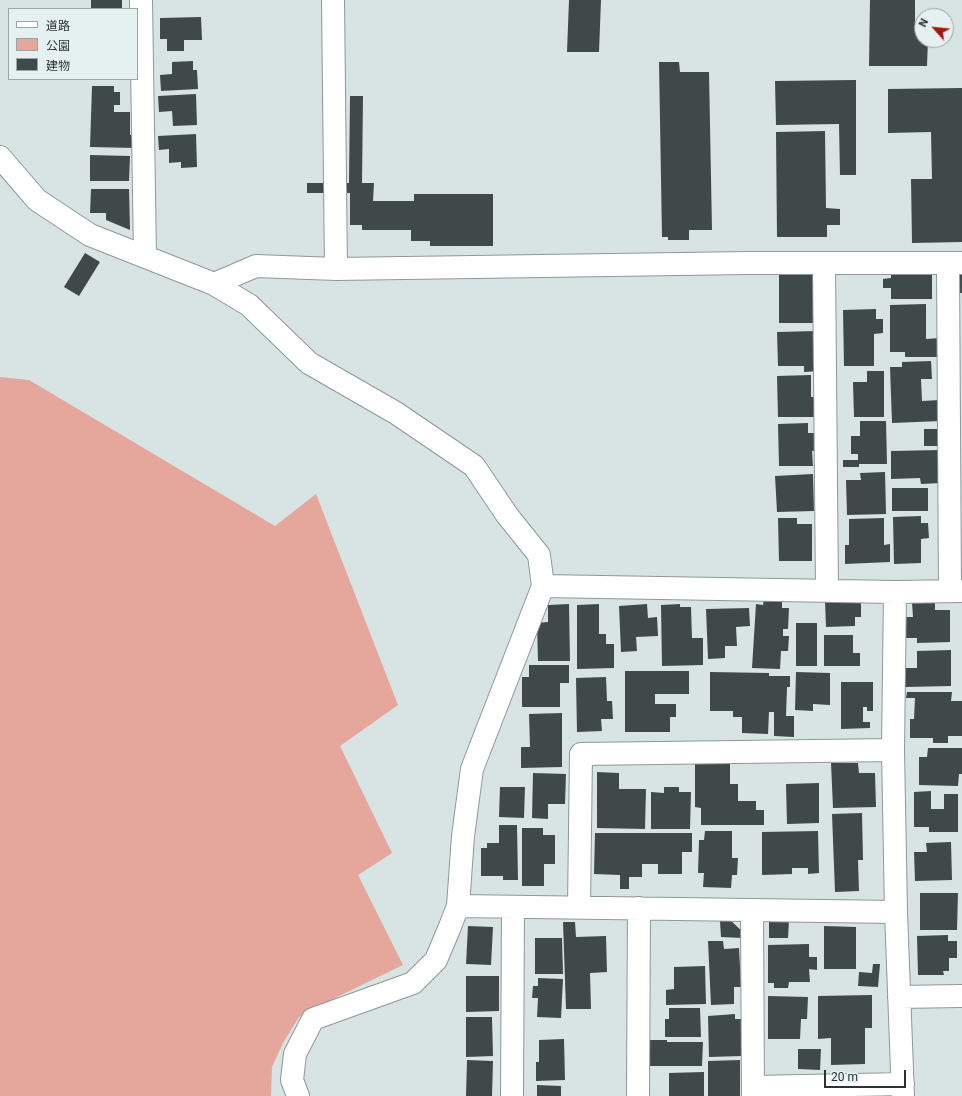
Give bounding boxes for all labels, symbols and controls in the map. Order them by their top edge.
legend [8,8,138,80]
north arrow [914,8,954,48]
text: N [916,16,931,29]
text: 道路 [46,19,70,33]
text: 公園 [46,39,70,53]
text: 建物 [46,59,70,73]
scale bar [826,1062,908,1088]
text: 20 m [831,1070,858,1084]

